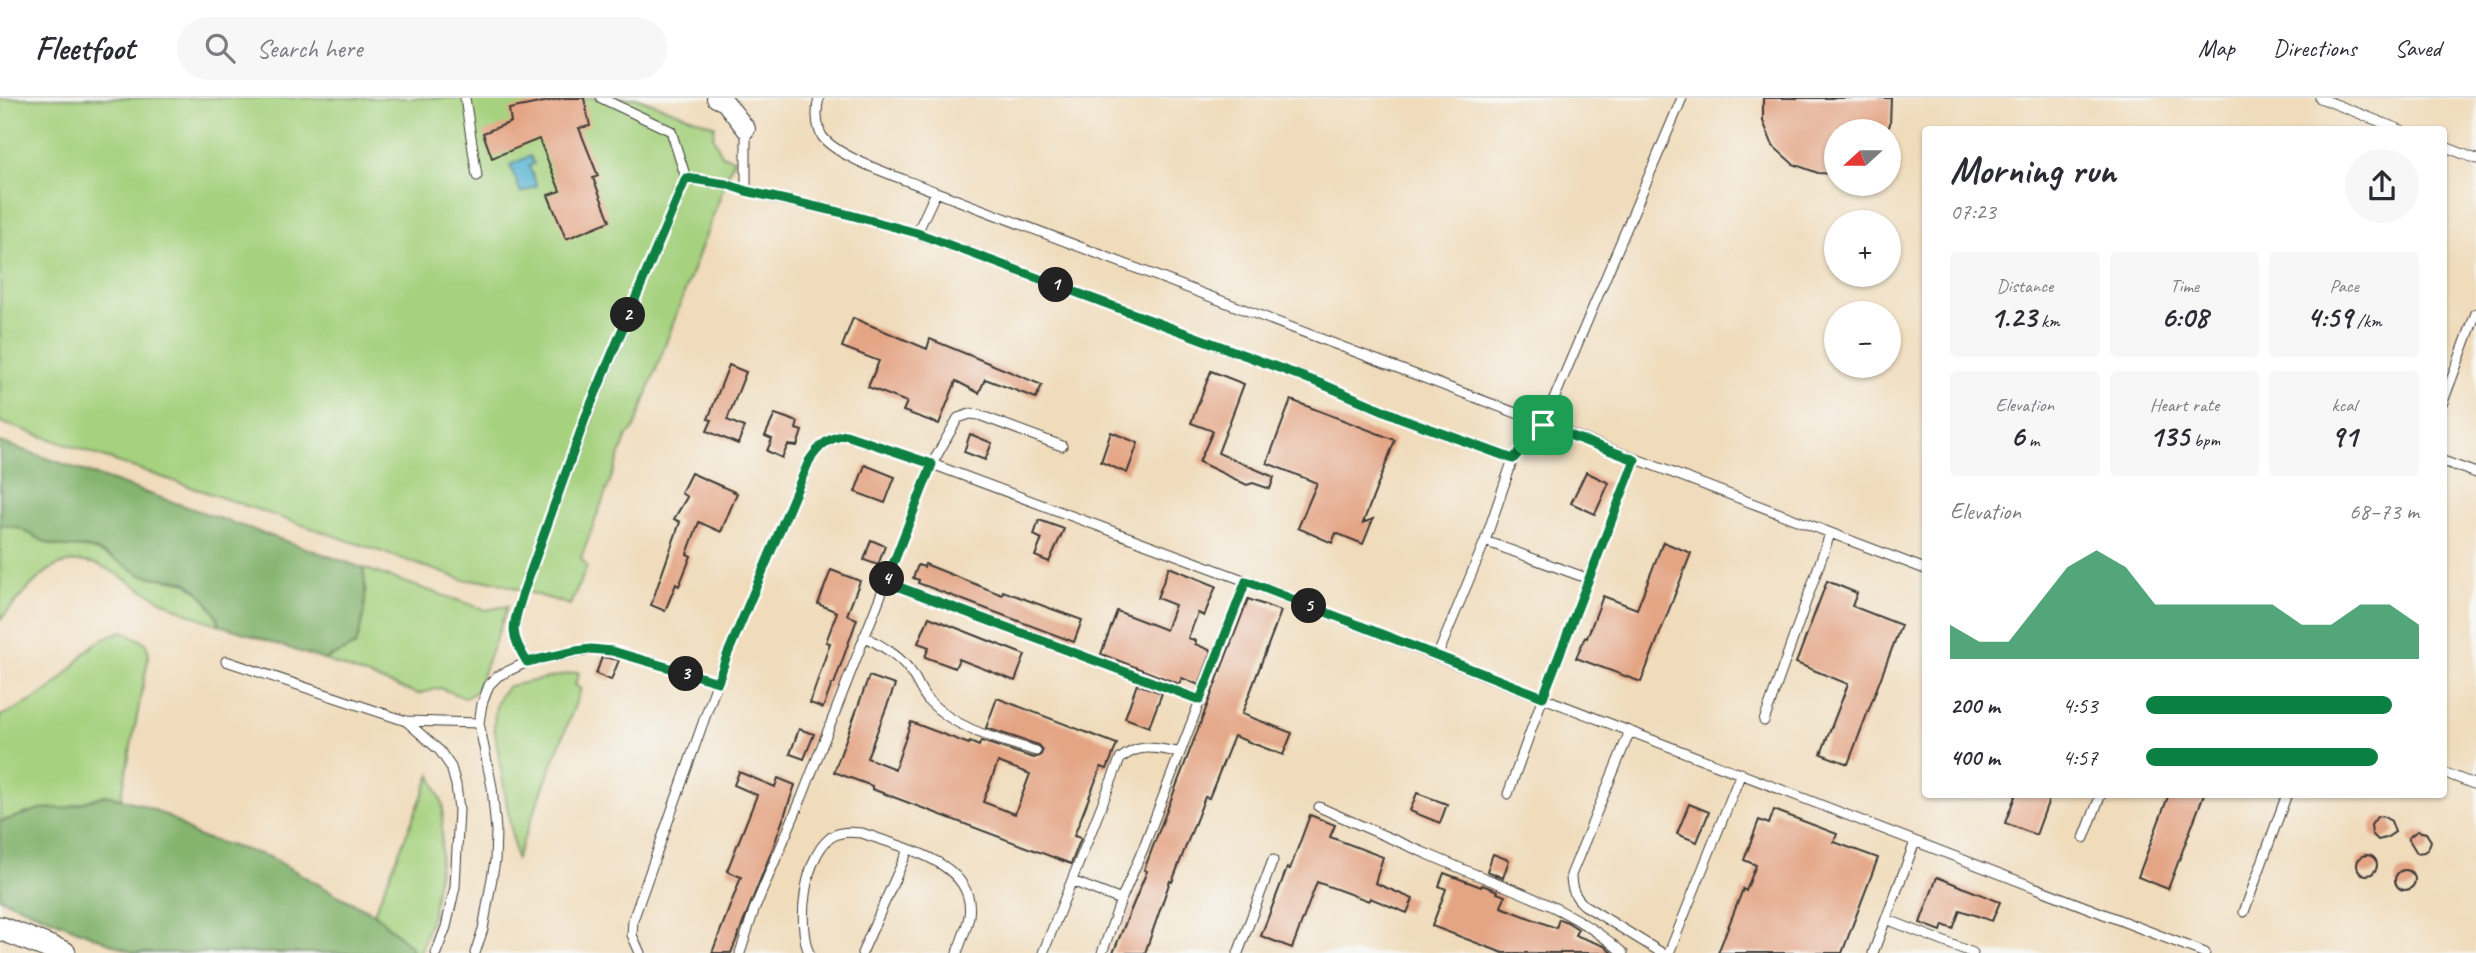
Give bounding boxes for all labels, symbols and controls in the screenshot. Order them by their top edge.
search box [177,17,667,80]
text: Fleetfoot [35,27,135,69]
icon: search [201,29,239,67]
text: Search here [257,32,363,65]
text: Map [2198,33,2235,63]
text: Directions [2273,33,2356,63]
text: Saved [2394,33,2441,63]
north arrow [1824,119,1900,196]
map controls [1824,119,1901,378]
text: Morning run [1950,147,2116,194]
button: share [2345,149,2419,223]
text: 07:23 [1950,197,1996,226]
button: + [1824,210,1901,287]
pin: 1 [1038,268,1074,302]
text: 1 [1051,272,1060,296]
text: Distance [1996,274,2053,298]
text: Time [2170,274,2199,298]
text: Pace [2330,274,2359,298]
pin: 2 [610,298,646,332]
text: 1.23 [1990,298,2036,336]
text: 6:08 [2161,298,2208,336]
text: 4:59 [2307,298,2352,336]
button: − [1824,301,1901,378]
text: 2 [623,302,632,326]
text: km [2036,309,2060,333]
text: /km [2352,309,2382,333]
text: Elevation [1996,393,2054,417]
text: Heart rate [2150,393,2219,417]
text: kcal [2332,393,2357,417]
pin [1513,395,1573,455]
icon: arrive [1524,406,1562,444]
text: 6 [2010,417,2024,455]
text: 135 [2149,417,2189,455]
text: 91 [2331,417,2357,455]
text: m [2024,428,2040,452]
text: bpm [2189,428,2220,452]
text: Elevation [1950,497,2021,526]
text: 68–73 m [2349,497,2419,526]
pin: 4 [870,561,904,596]
text: 4 [882,566,891,590]
pin: 5 [1292,588,1326,624]
text: 5 [1304,593,1313,617]
pin: 3 [668,656,704,692]
text: 3 [681,661,690,685]
text: 200 m [1950,691,2000,720]
text: 4:53 [2062,691,2098,720]
text: 400 m [1950,743,2000,772]
text: 4:57 [2062,743,2098,772]

